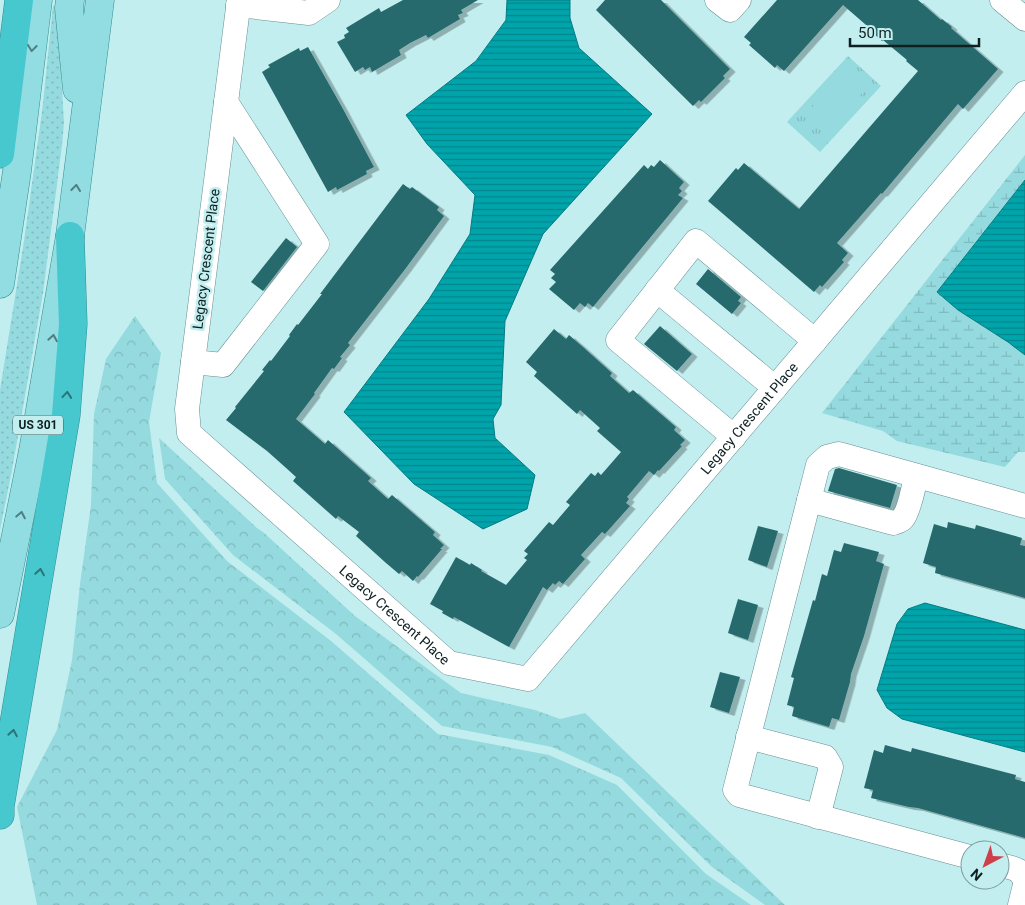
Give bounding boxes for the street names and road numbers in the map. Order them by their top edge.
street label: Legacy Crescent Place [189,188,223,330]
street label: Legacy Crescent Place [697,359,801,477]
road number: US 301 [13,416,63,434]
street label: Legacy Crescent Place [336,562,453,668]

